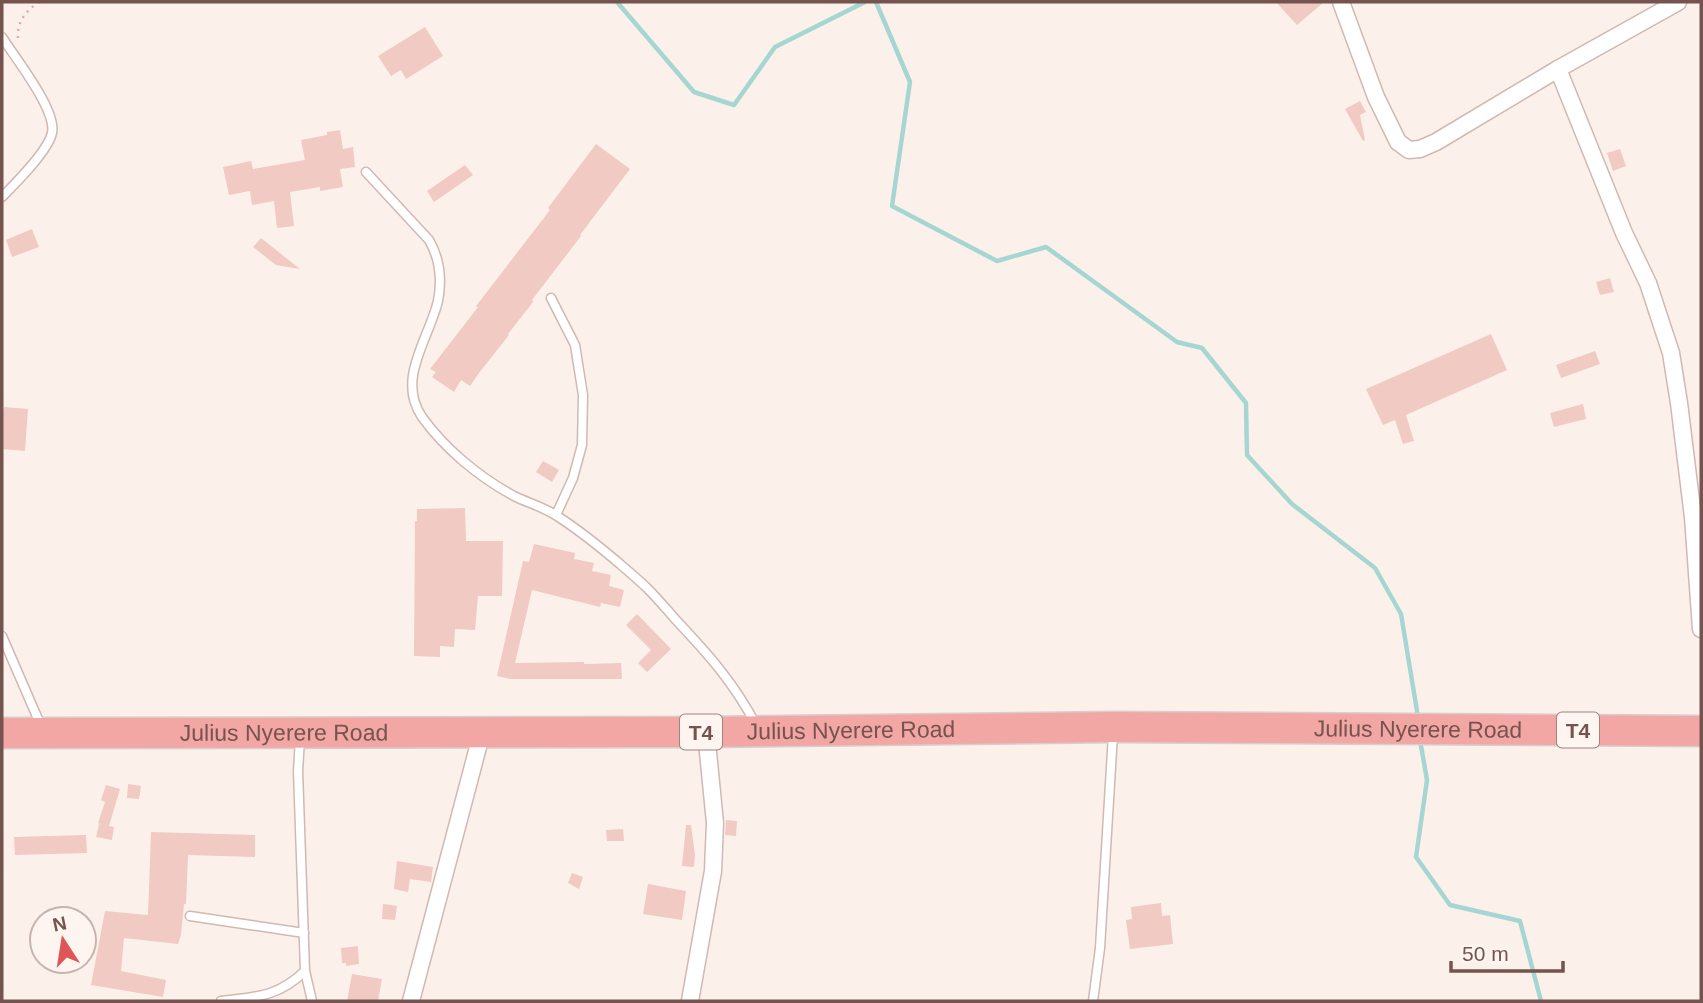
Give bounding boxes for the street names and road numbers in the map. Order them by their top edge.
road number: T4 [1557,712,1599,748]
road number: T4 [680,714,722,750]
street label: Julius Nyerere Road [1314,715,1522,743]
street label: Julius Nyerere Road [747,716,955,744]
street label: Julius Nyerere Road [180,719,388,746]

